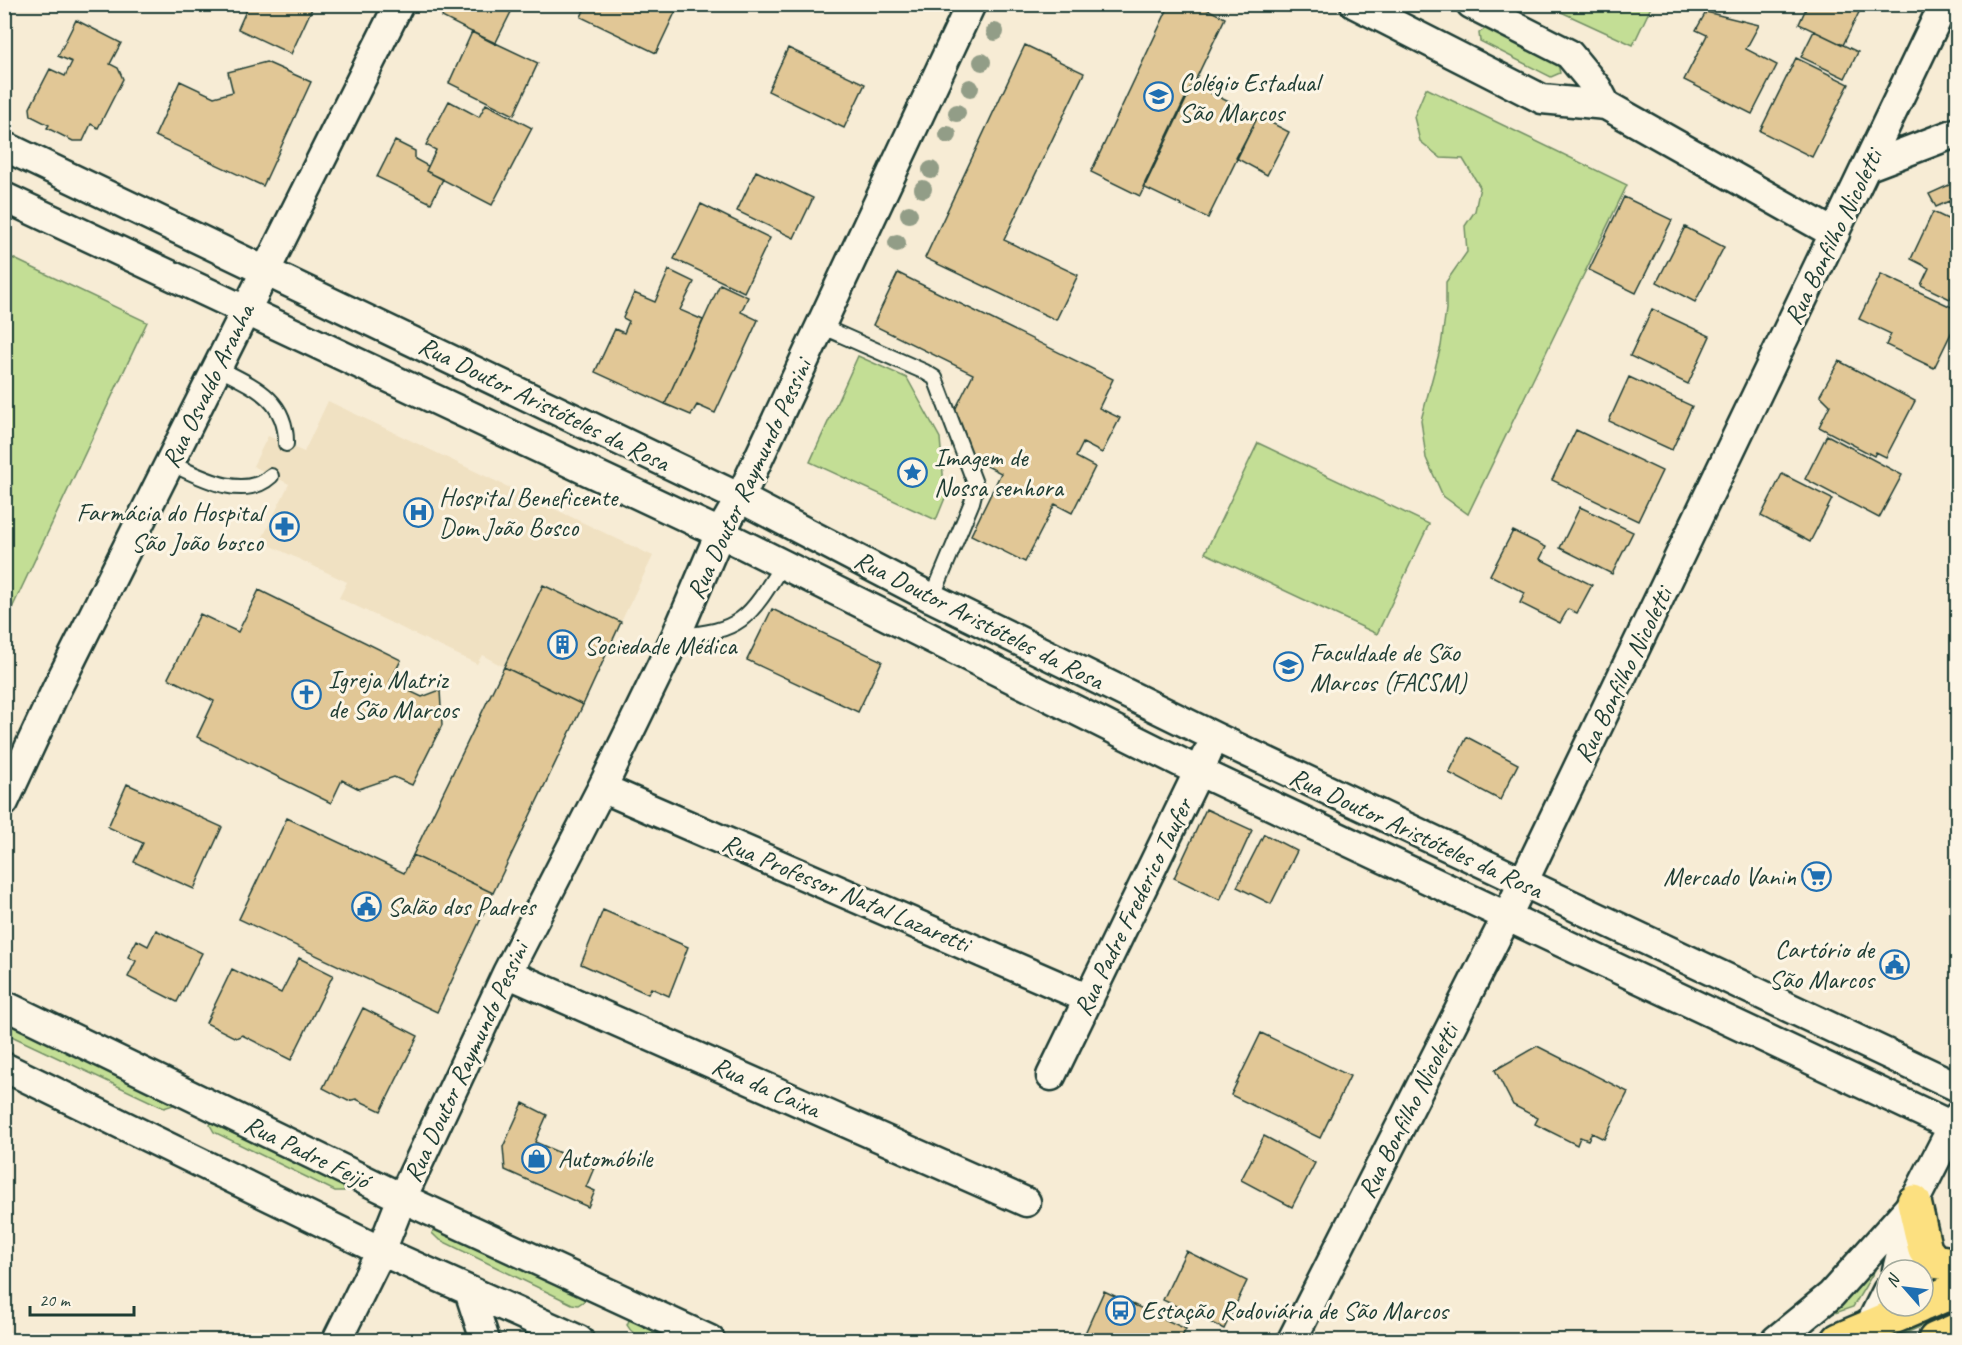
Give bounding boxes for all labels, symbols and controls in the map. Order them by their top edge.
place label: Colégio Estadual São Marcos [1179,66,1324,129]
school or university icon: Colégio Estadual São Marcos [1142,81,1174,113]
street label: Rua Bonfilho Nicoletti [1776,141,1891,330]
street label: Rua Osvaldo Aranha [154,297,263,473]
street label: Rua Doutor Aristóteles da Rosa [413,329,676,480]
street label: Rua Doutor Raymundo Pessini [679,351,820,604]
place label: Imagem de Nossa senhora [934,441,1065,504]
place icon: Imagem de Nossa senhora [897,456,929,488]
place label: Hospital Beneficente Dom João Bosco [439,481,620,544]
place label: Farmácia do Hospital São João bosco [76,496,268,559]
hospital icon: Hospital Beneficente Dom João Bosco [402,496,434,528]
pharmacy icon: Farmácia do Hospital São João bosco [268,511,300,543]
street label: Rua Doutor Aristóteles da Rosa [849,543,1110,698]
street label: Rua Bonfilho Nicoletti [1566,579,1681,768]
building icon: Sociedade Médica [547,629,579,661]
place label: Sociedade Médica [584,629,738,662]
place label: Faculdade de São Marcos (FACSM) [1310,636,1468,699]
school or university icon: Faculdade de São Marcos (FACSM) [1273,651,1305,683]
place label: Igreja Matriz de São Marcos [328,663,460,726]
church icon: Igreja Matriz de São Marcos [291,678,323,710]
street label: Rua Doutor Aristóteles da Rosa [1284,760,1549,907]
street label: Rua Padre Frederico Taufer [1066,791,1201,1021]
street label: Rua Professor Natal Lazaretti [717,826,978,961]
place label: Mercado Vanin [1663,860,1796,893]
supermarket icon: Mercado Vanin [1801,860,1833,892]
public building icon: Salão dos Padres [350,890,382,922]
place label: Salão dos Padres [387,890,537,923]
place label: Cartório de São Marcos [1769,933,1876,996]
street label: Rua Doutor Raymundo Pessini [396,934,537,1187]
public building icon: Cartório de São Marcos [1879,948,1911,980]
street label: Rua Bonfilho Nicoletti [1350,1016,1467,1204]
street label: Rua da Caixa [707,1049,827,1126]
street label: Rua Padre Feijó [239,1108,378,1198]
shop icon: Automóbile [521,1142,553,1174]
place label: Automóbile [558,1142,654,1175]
north arrow [1875,1258,1935,1318]
text: N [1881,1270,1905,1290]
scale bar [30,1279,134,1317]
text: 20 m [39,1289,72,1311]
bus stop icon: Estação Rodoviária de São Marcos [1104,1294,1136,1326]
place label: Estação Rodoviária de São Marcos [1141,1294,1450,1327]

